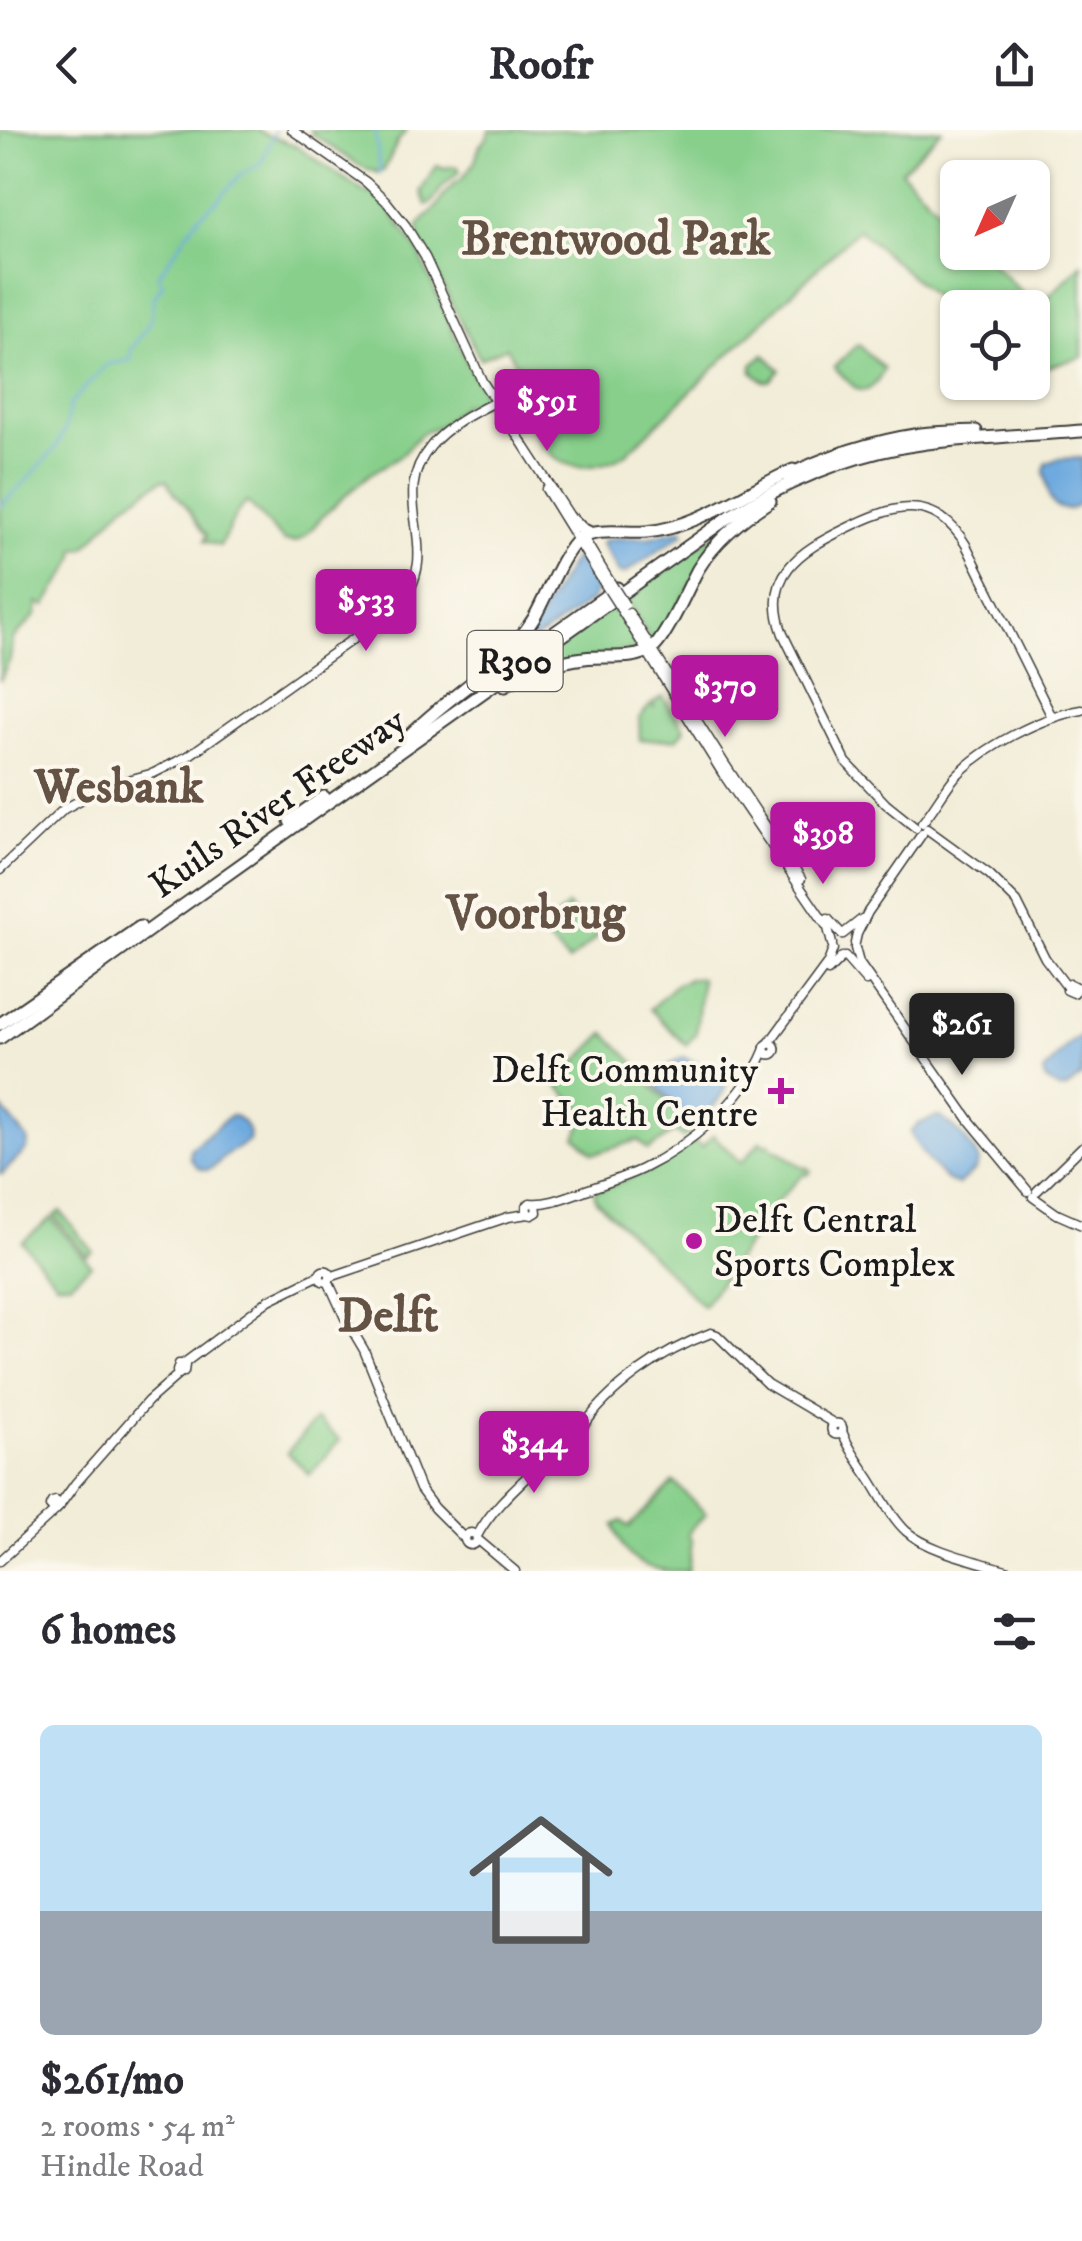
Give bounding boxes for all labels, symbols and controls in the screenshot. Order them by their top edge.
text: Roofr [489,37,593,93]
icon: back [40,38,95,93]
icon: share [987,38,1042,93]
north arrow [940,160,1050,270]
map controls [940,160,1050,400]
district label: Brentwood Park [461,210,772,270]
button: locate [940,290,1050,400]
pin: $591 [488,369,606,454]
text: $591 [517,381,577,421]
pin: $533 [307,569,425,654]
text: $533 [337,581,395,621]
road number: R300 [468,631,562,691]
pin: $370 [666,655,784,740]
text: $370 [693,667,757,707]
street label: Kuils River Freeway [141,697,416,910]
district label: Wesbank [33,758,205,818]
pin: $398 [764,802,882,887]
text: $398 [792,814,854,854]
district label: Voorbrug [445,884,627,944]
pin: $261 [903,993,1021,1078]
text: $261 [931,1005,993,1045]
place label: Delft Community Health Centre [491,1047,759,1139]
marker: Delft Community Health Centre [768,1078,794,1104]
place label: Delft Central Sports Complex [714,1197,956,1289]
marker: Delft Central Sports Complex [683,1230,705,1252]
district label: Delft [338,1287,439,1347]
pin: $344 [475,1411,593,1496]
text: $344 [501,1423,567,1463]
icon: filters [987,1604,1042,1659]
text: 6 homes [40,1605,176,1657]
icon: home [451,1790,631,1970]
text: $261/mo [40,2055,184,2107]
text: 2 rooms · 54 m² [40,2107,235,2147]
text: Hindle Road [40,2147,204,2187]

